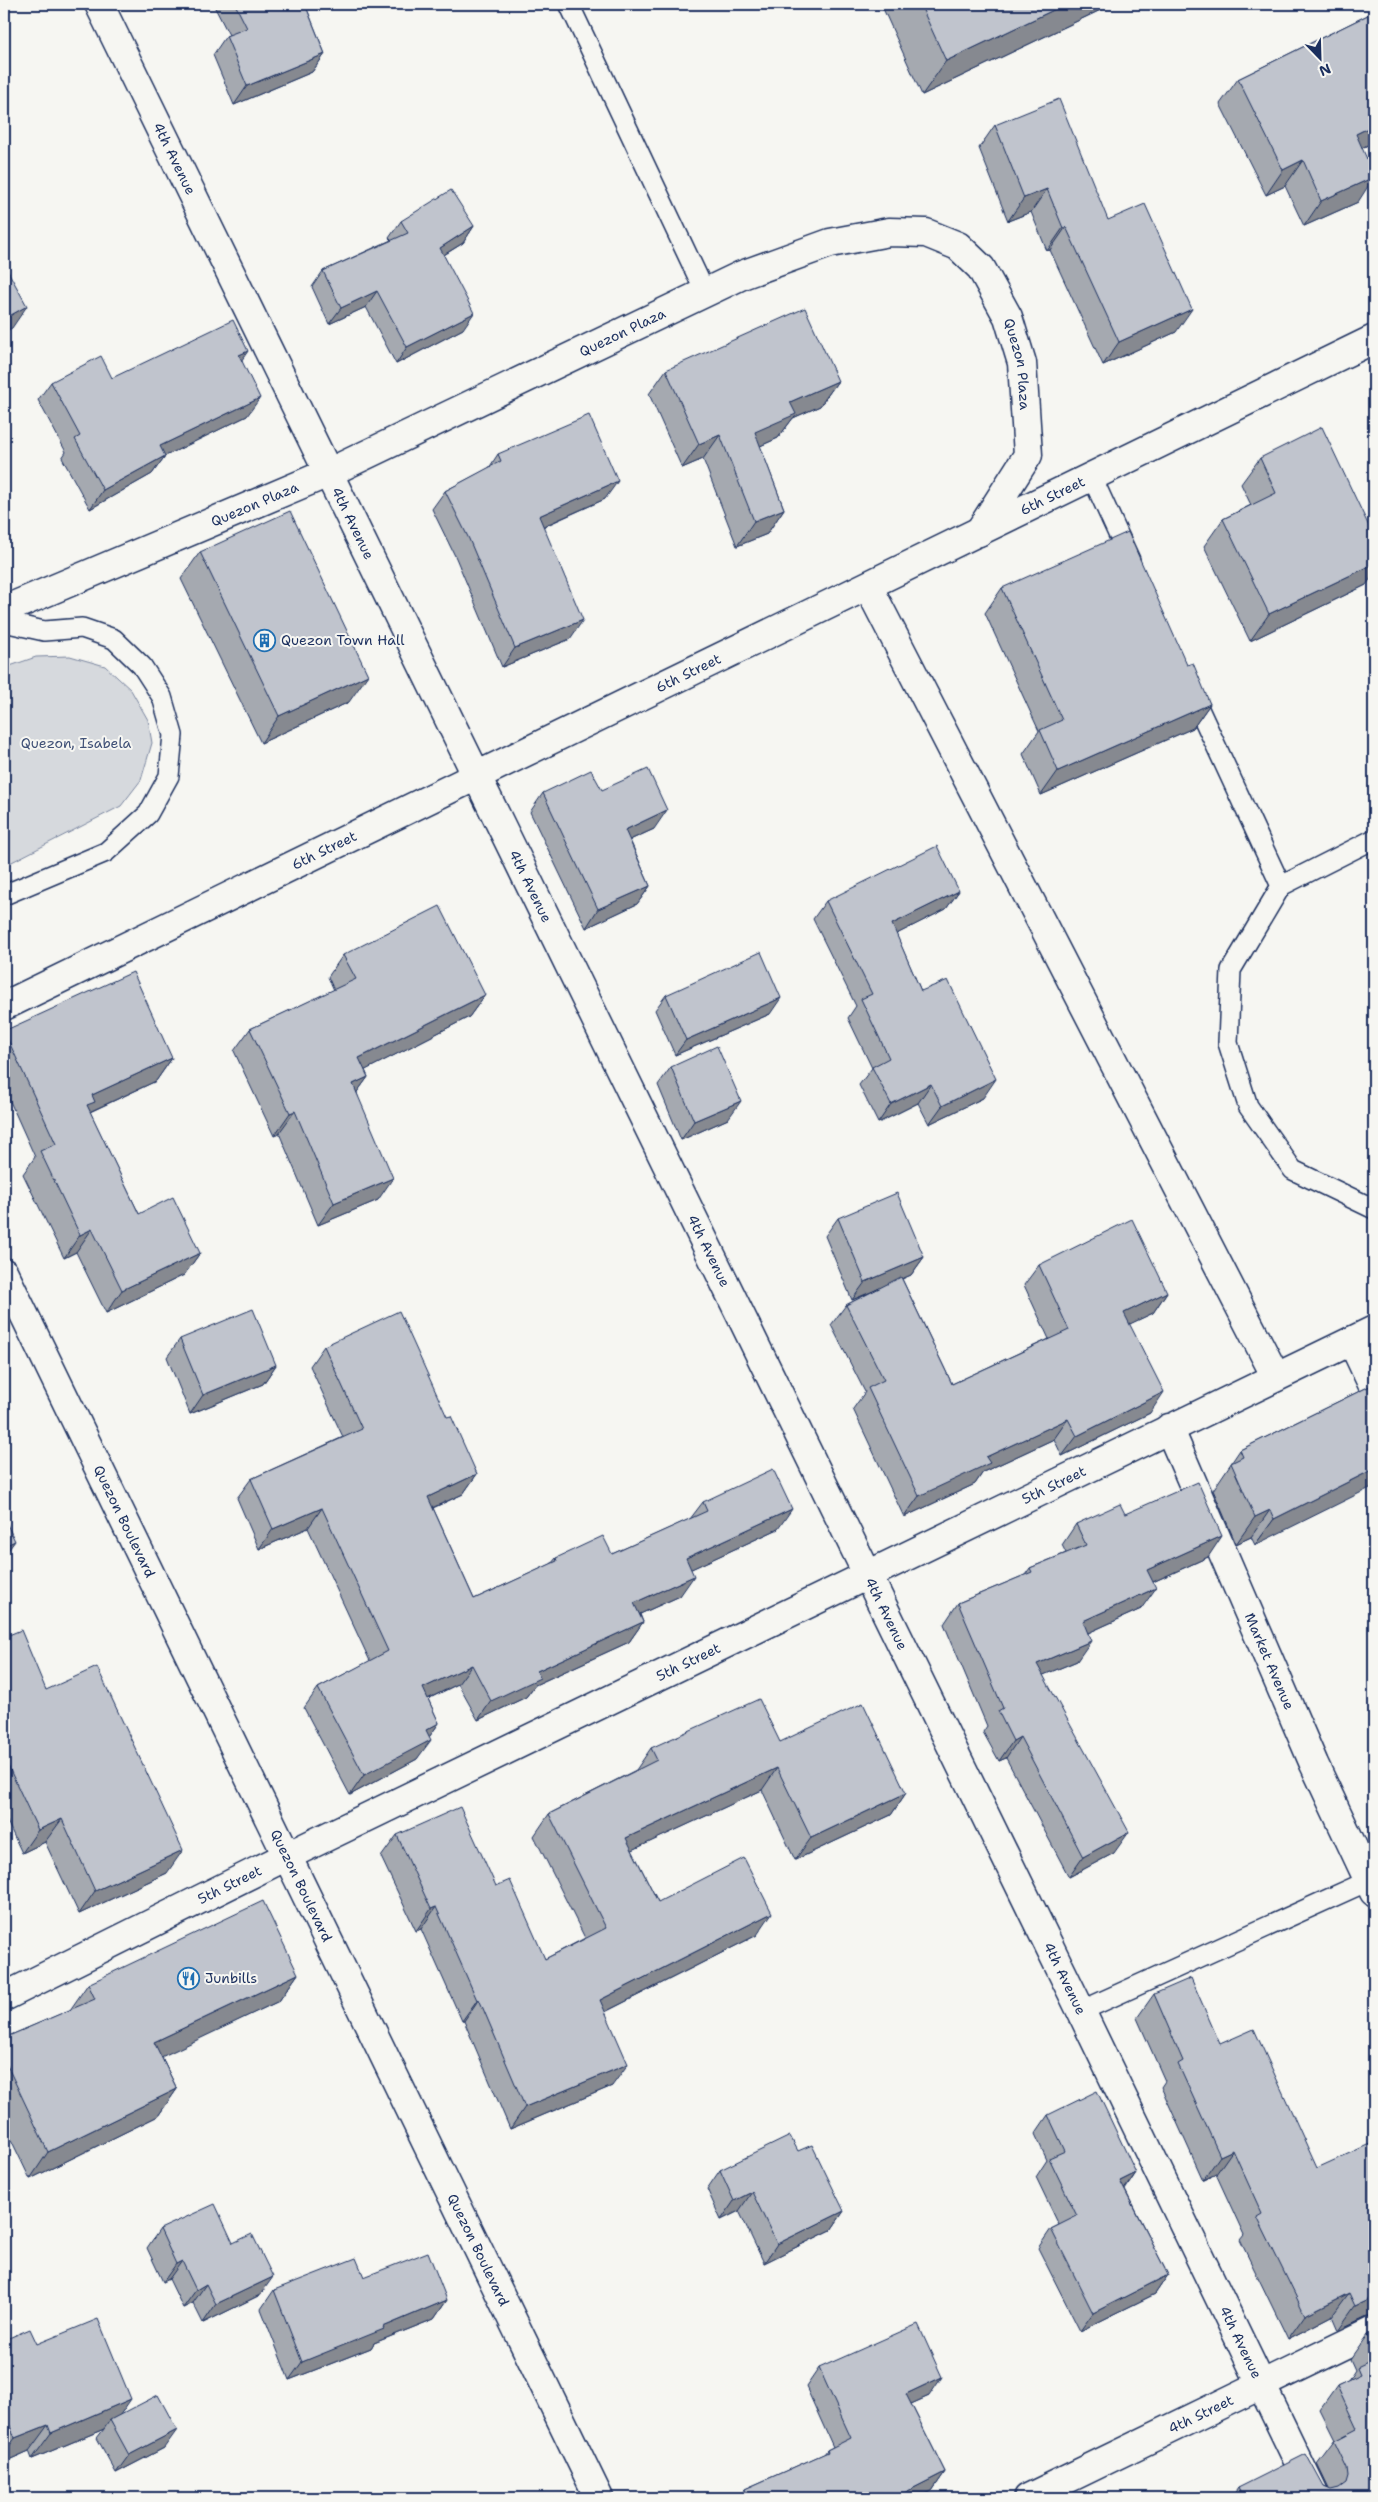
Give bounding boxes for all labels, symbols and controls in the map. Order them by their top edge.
north arrow [1296,32,1346,82]
text: N [1316,60,1334,80]
street label: 4th Avenue [149,119,200,198]
street label: Quezon Plaza [576,304,669,361]
street label: Quezon Plaza [1000,316,1034,411]
street label: 6th Street [1017,472,1088,519]
street label: Quezon Plaza [208,477,301,531]
street label: 4th Avenue [328,484,378,562]
building icon: Quezon Town Hall [253,628,277,652]
place label: Quezon Town Hall [281,631,405,649]
street label: 6th Street [653,649,724,696]
park label: Quezon, Isabela [21,734,132,752]
street label: 6th Street [289,827,360,874]
street label: 4th Avenue [505,847,556,925]
street label: 4th Avenue [684,1212,734,1290]
street label: Quezon Boulevard [90,1462,160,1581]
street label: 5th Street [1019,1462,1089,1508]
street label: 4th Avenue [861,1574,912,1653]
street label: Market Avenue [1241,1610,1298,1712]
street label: 5th Street [653,1639,723,1685]
street label: Quezon Boulevard [267,1826,337,1945]
street label: 5th Street [195,1861,265,1908]
street label: 4th Avenue [1040,1939,1090,2018]
restaurant icon: Junbills [177,1966,201,1990]
place label: Junbills [205,1969,257,1987]
street label: Quezon Boulevard [444,2191,513,2309]
street label: 4th Avenue [1216,2303,1266,2381]
street label: 4th Street [1165,2391,1236,2438]

